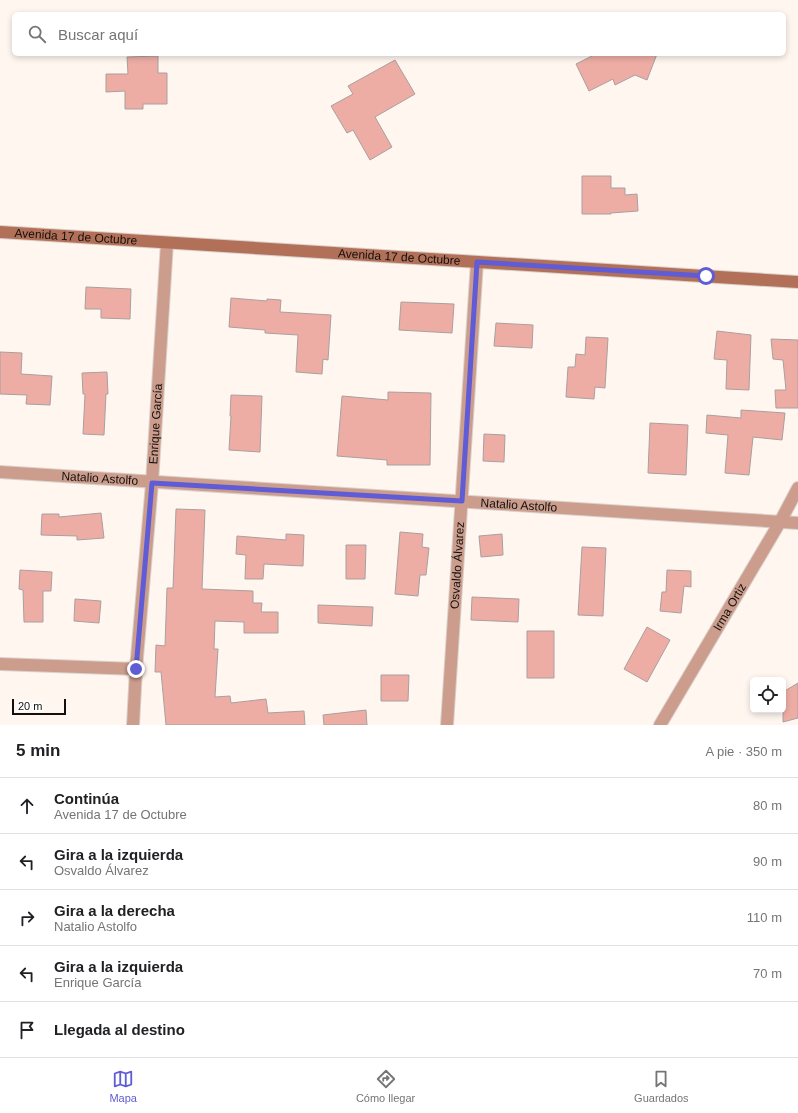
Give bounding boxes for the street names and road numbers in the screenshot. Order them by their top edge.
street label: Avenida 17 de Octubre [14,226,138,248]
street label: Avenida 17 de Octubre [338,246,461,268]
street label: Enrique García [146,383,165,465]
street label: Natalio Astolfo [61,469,139,488]
street label: Natalio Astolfo [480,496,558,515]
street label: Osvaldo Álvarez [448,521,467,609]
street label: Irma Ortiz [710,581,749,633]

